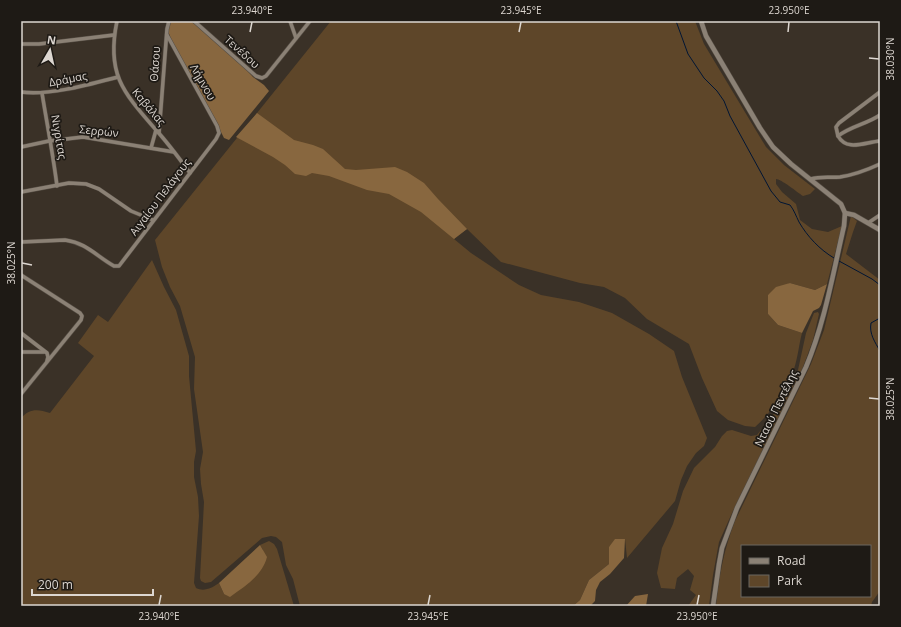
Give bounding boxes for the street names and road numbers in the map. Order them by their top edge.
street label: Τενέδου [222,32,263,72]
street label: Θάσου [146,46,163,82]
street label: Λήμνου [187,61,220,103]
street label: Δράμας [48,67,88,90]
street label: Καβάλας [129,85,170,129]
street label: Νιγρίτας [48,113,71,160]
street label: Σερρών [79,121,119,140]
street label: Αιγαίου Πελάγους [126,155,194,238]
street label: Νταού Πεντέλης [750,367,801,449]

